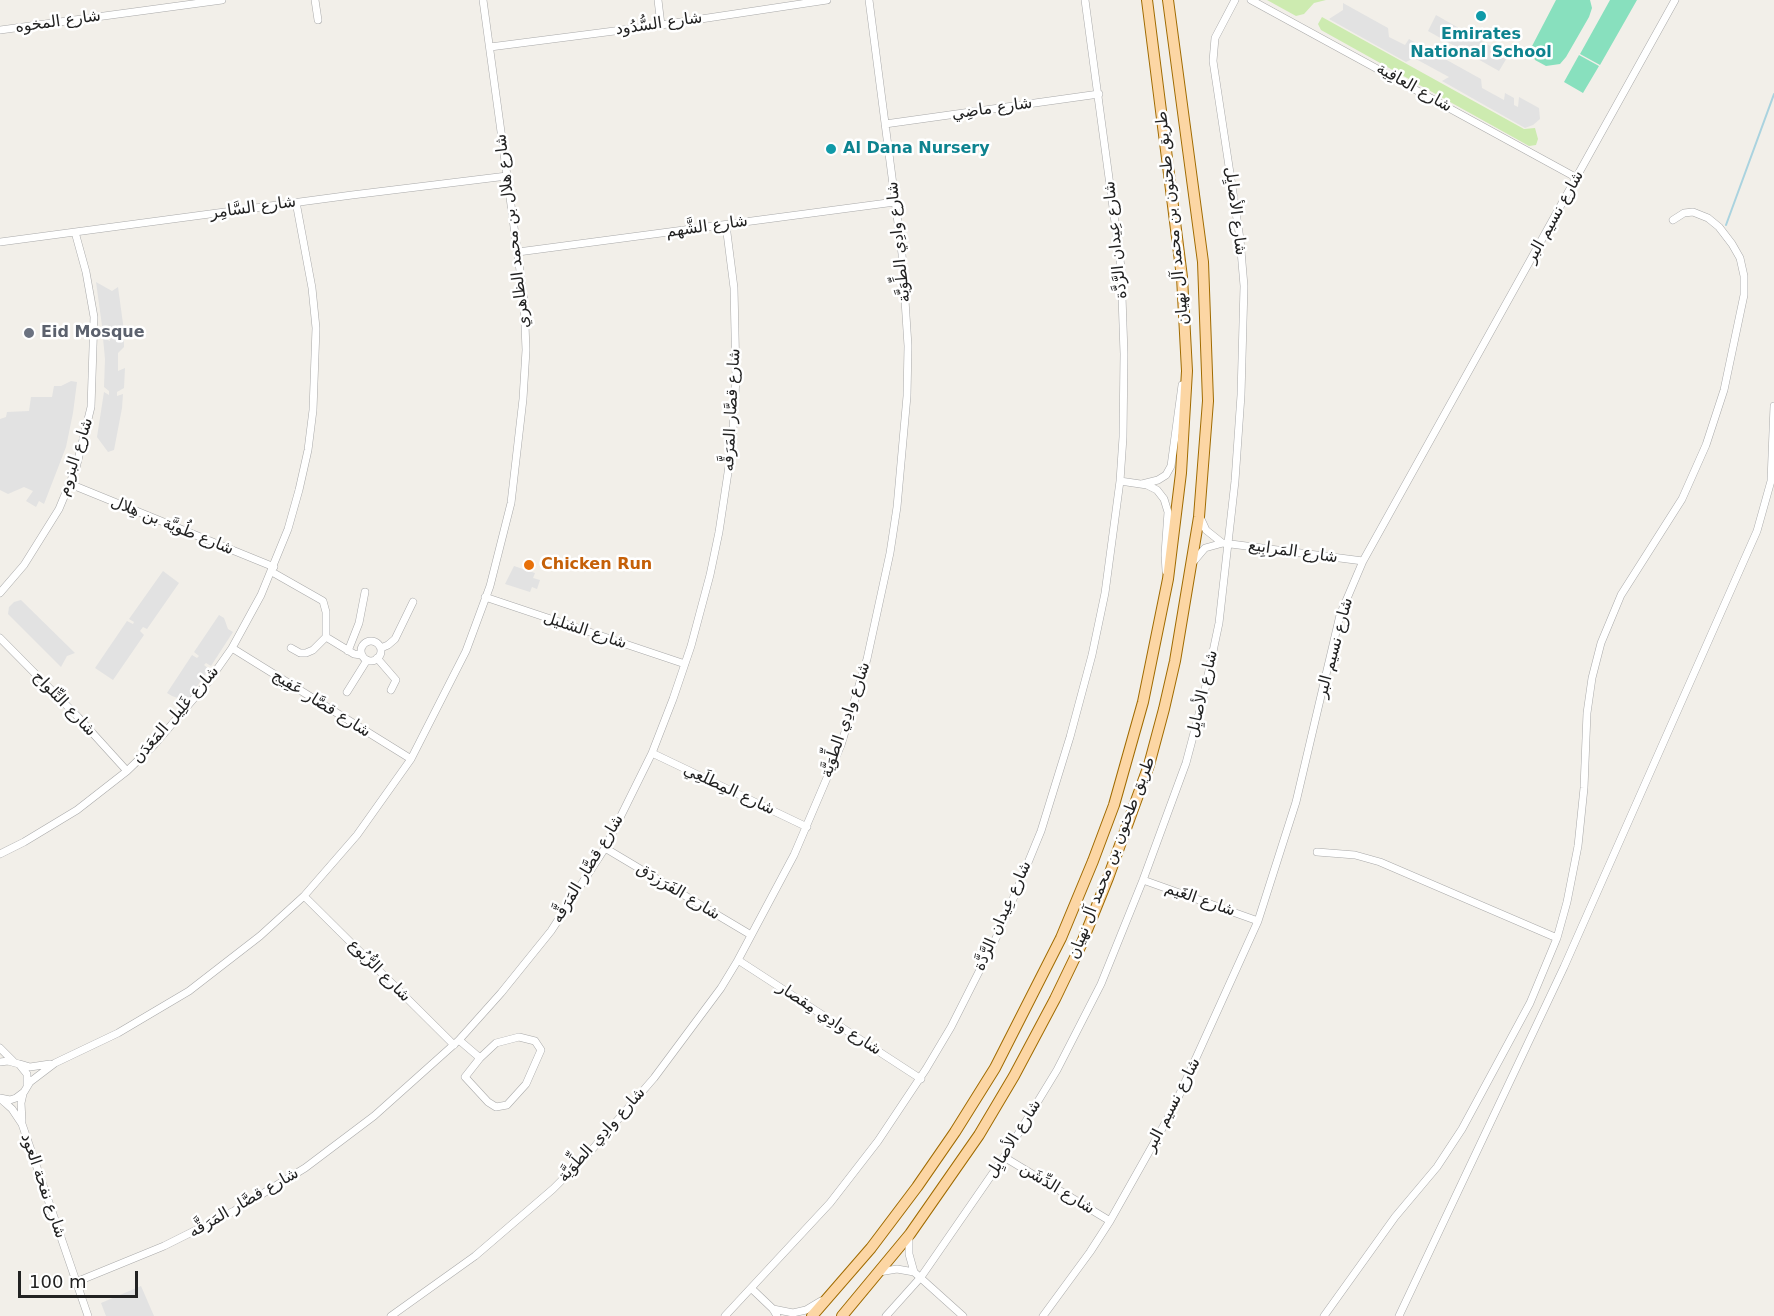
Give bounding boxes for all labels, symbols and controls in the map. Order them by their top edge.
street label: شارع المخوه [14,6,102,38]
street label: شارع السُّدُود [614,8,704,40]
marker: Emirates National School [1474,9,1488,23]
place label: Emirates National School [1410,25,1552,63]
street label: شارع العافِية [1373,59,1455,117]
street label: شارع ماضِي [951,94,1033,124]
street label: طريق طحنون بن محمد آل نهيان [1152,110,1194,326]
street label: شارع هلال بن محمد الظاهري [492,133,534,329]
place label: Al Dana Nursery [843,139,990,159]
marker: Al Dana Nursery [824,142,838,156]
street label: شارع الأصايِل [1220,166,1250,256]
street label: شارع نسيم البر [1522,167,1588,267]
street label: شارع عِيدان الرَّدَّة [1100,180,1132,300]
street label: شارع وادِي الطِّوَيَّة [883,181,915,303]
street label: شارع السَّامِر [209,192,297,224]
street label: شارع الشَّهم [665,212,749,242]
place label: Eid Mosque [41,323,145,343]
marker: Eid Mosque [22,326,36,340]
street label: شارع قصَّار المَرَقَّه [719,348,745,472]
street label: شارع البزوم [54,415,98,499]
street label: شارع طُويَّة بن هِلال [108,493,236,559]
street label: شارع المَرابِيع [1247,536,1339,568]
place label: Chicken Run [541,555,652,575]
marker: Chicken Run [522,558,536,572]
street label: شارع نسيم البر [1312,596,1358,700]
street label: شارع الشليل [541,609,629,653]
street label: شارع الأصايِل [1184,648,1222,740]
street label: شارع وادِي الطِّوَيَّة [817,660,875,780]
street label: شارع غَلِيل المَعَدَن [128,662,224,768]
street label: شارع قصَّار عَفِيج [268,666,374,742]
street label: شارع التِّلواح [28,667,100,741]
street label: طريق طحنون بن محمد آل نهيان [1064,754,1160,962]
street label: شارع المِطلَعِي [680,760,778,820]
street label: شارع قصَّار المَرَقَّه [548,811,628,927]
street label: شارع عِيدان الرَّدَّة [970,858,1036,974]
street label: شارع الفَرَزدَق [633,860,723,924]
street label: شارع الغَيم [1162,879,1238,921]
street label: شارع الرُّبُوع [344,936,414,1006]
street label: شارع وادِي مِقصار [773,978,885,1060]
street label: شارع نسيم البر [1141,1055,1205,1155]
street label: شارع وادِي الطِّوَيَّة [554,1084,650,1186]
street label: شارع الأصايِل [982,1096,1046,1182]
street label: شارع نفحة العود [16,1131,70,1241]
street label: شارع الدِّشَن [1016,1159,1098,1219]
street label: شارع قصَّار المَرَقَّه [186,1164,302,1242]
scale bar [21,1259,141,1297]
text: 100 m [29,1271,87,1292]

